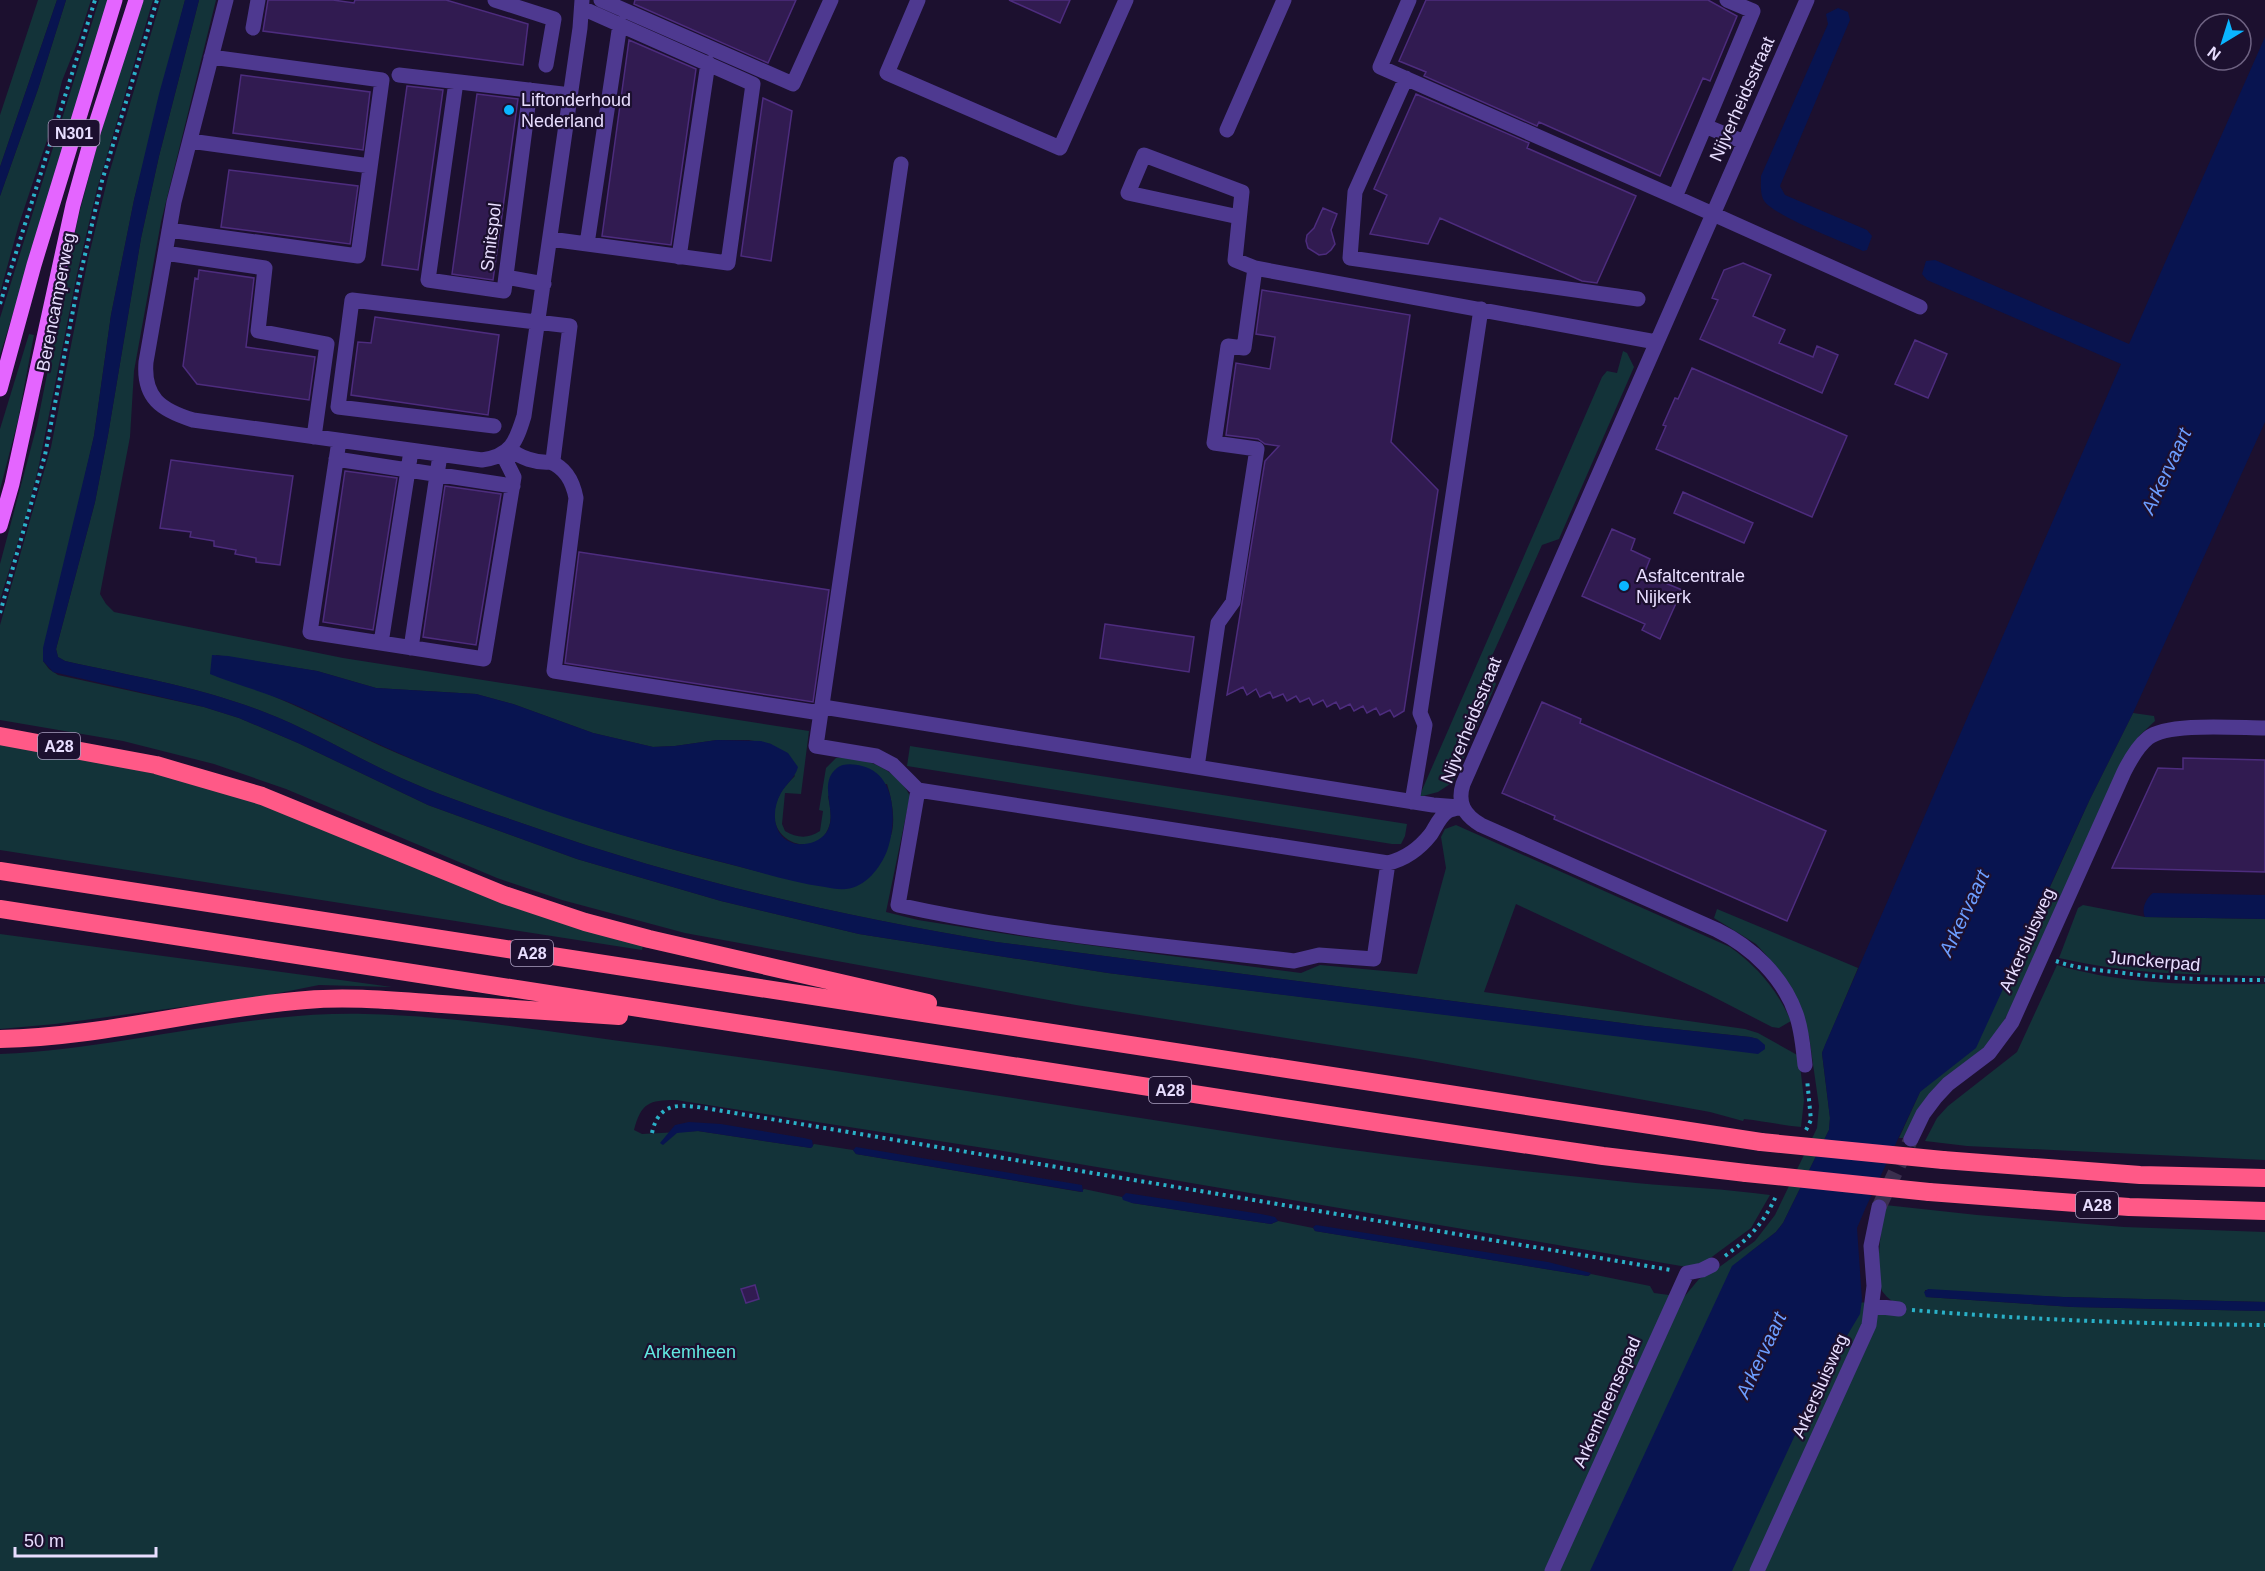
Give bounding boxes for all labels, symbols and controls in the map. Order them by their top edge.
north arrow [2193,12,2253,72]
street label: Nijverheidsstraat [1706,34,1778,164]
text: N [2204,43,2224,64]
place label: Liftonderhoud Nederland [521,90,631,131]
marker: Liftonderhoud Nederland [502,103,516,117]
road number: N301 [48,120,100,146]
street label: Smitspol [477,202,505,272]
street label: Berencamperweg [33,231,79,373]
water label: Arkervaart [2136,423,2196,518]
place label: Asfaltcentrale Nijkerk [1636,566,1745,607]
marker: Asfaltcentrale Nijkerk [1617,579,1631,593]
street label: Nijverheidsstraat [1437,654,1505,786]
road number: A28 [38,733,80,759]
water label: Arkervaart [1934,865,1994,960]
street label: Arkersluisweg [1995,885,2059,995]
road number: A28 [511,940,553,966]
street label: Junckerpad [2107,947,2201,975]
road number: A28 [1149,1077,1191,1103]
road number: A28 [2076,1192,2118,1218]
water label: Arkervaart [1731,1307,1791,1402]
street label: Arkersluisweg [1788,1331,1852,1441]
street label: Arkemheensepad [1569,1333,1645,1471]
park label: Arkemheen [644,1342,736,1362]
scale bar [15,1520,156,1558]
text: 50 m [24,1531,64,1551]

